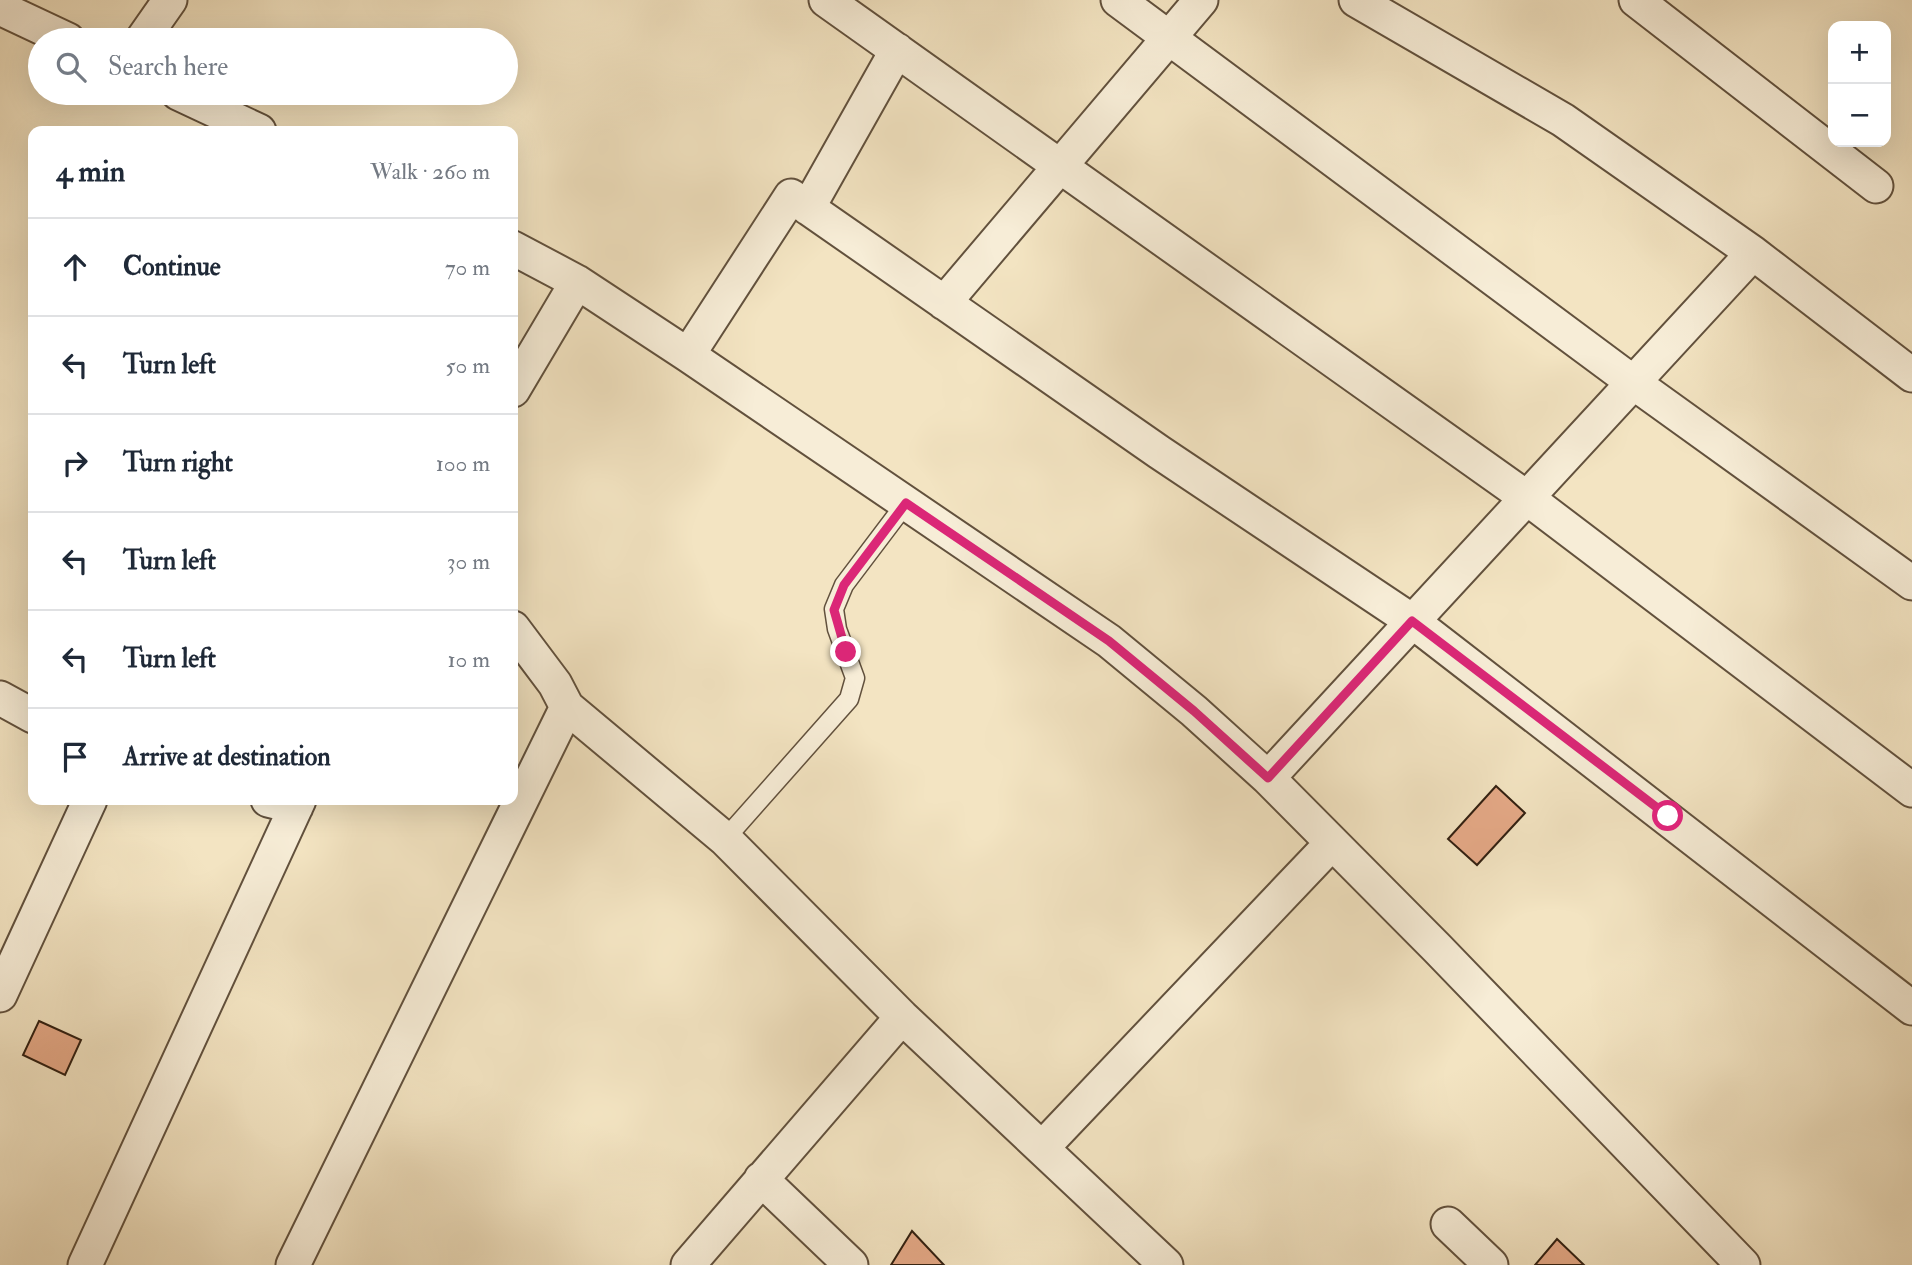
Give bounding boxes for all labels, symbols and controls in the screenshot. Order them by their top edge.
map controls [1828,21,1891,147]
button: + [1828,21,1891,84]
search box [28,28,518,105]
icon: search [52,48,90,86]
text: Search here [108,51,228,83]
button: − [1828,84,1891,147]
text: 4 min [56,153,125,190]
text: Walk · 260 m [370,157,490,186]
icon: ahead [56,248,94,286]
text: Continue [123,251,221,283]
text: 70 m [445,253,490,282]
icon: left [56,346,94,384]
text: Turn left [123,349,216,381]
text: 50 m [446,351,490,380]
icon: right [56,444,94,482]
text: Turn right [123,447,233,479]
text: 100 m [436,449,490,478]
icon: left [56,542,94,580]
text: Turn left [123,545,216,577]
text: 30 m [447,547,490,576]
route end [830,636,861,667]
icon: left [56,640,94,678]
text: Turn left [123,643,216,675]
text: 10 m [447,645,490,674]
icon: arrive [56,738,94,776]
text: Arrive at destination [123,741,331,773]
route start [1652,800,1683,831]

